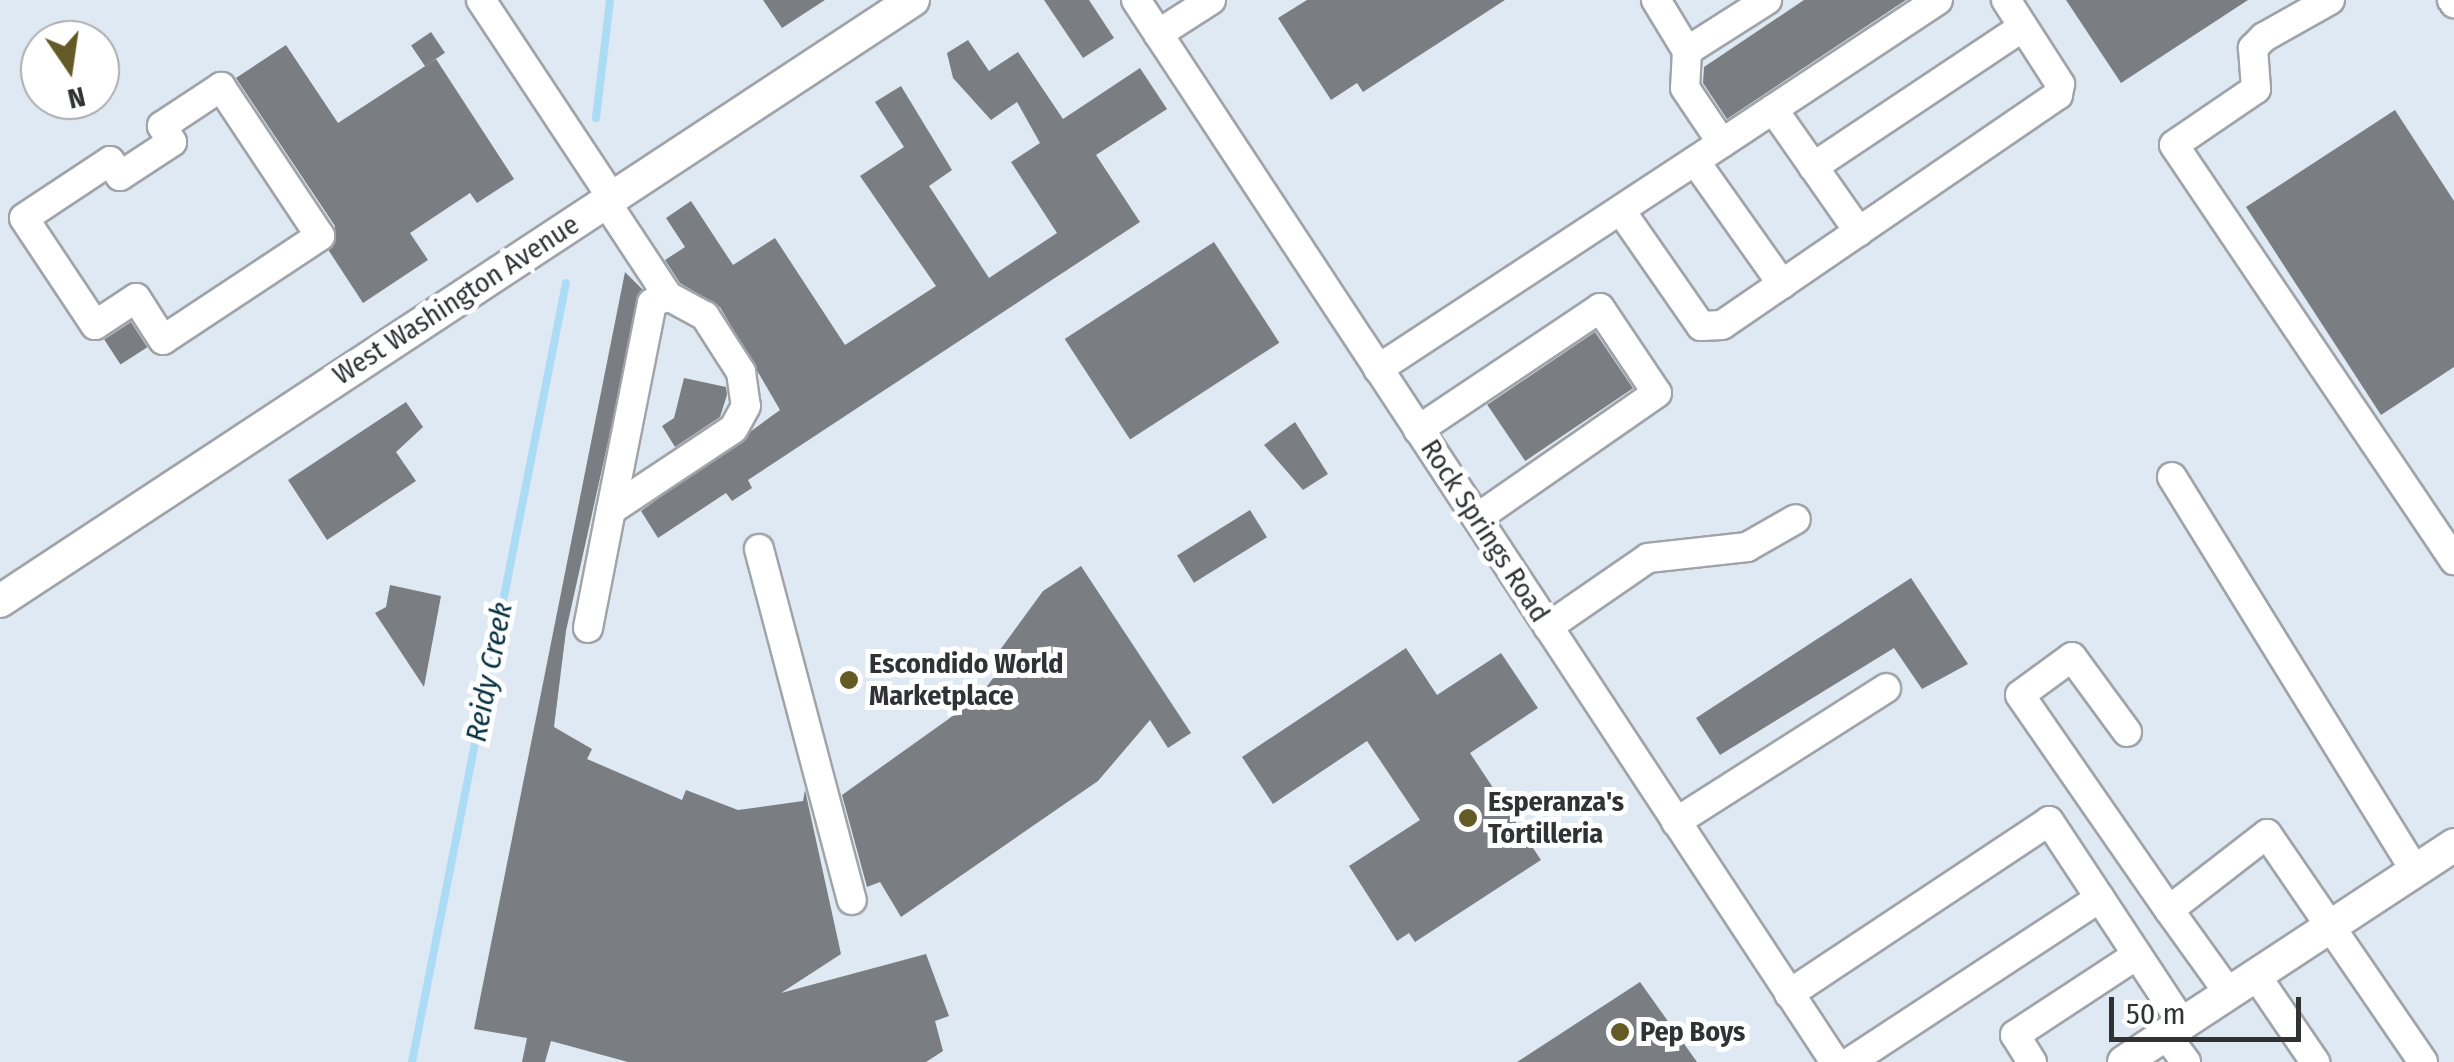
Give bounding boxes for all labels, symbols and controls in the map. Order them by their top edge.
north arrow [20,20,120,120]
text: N [65,80,88,116]
street label: West Washington Avenue [327,208,585,392]
street label: Rock Springs Road [1413,433,1557,629]
water label: Reidy Creek [458,599,520,745]
place label: Escondido World Marketplace [869,647,1064,713]
marker: Escondido World Marketplace [838,669,860,691]
place label: Esperanza's Tortilleria [1488,785,1624,851]
marker: Esperanza's Tortilleria [1457,807,1479,829]
scale bar [2114,977,2306,1039]
text: 50 m [2126,996,2186,1032]
place label: Pep Boys [1640,1015,1745,1049]
marker: Pep Boys [1609,1021,1631,1043]

